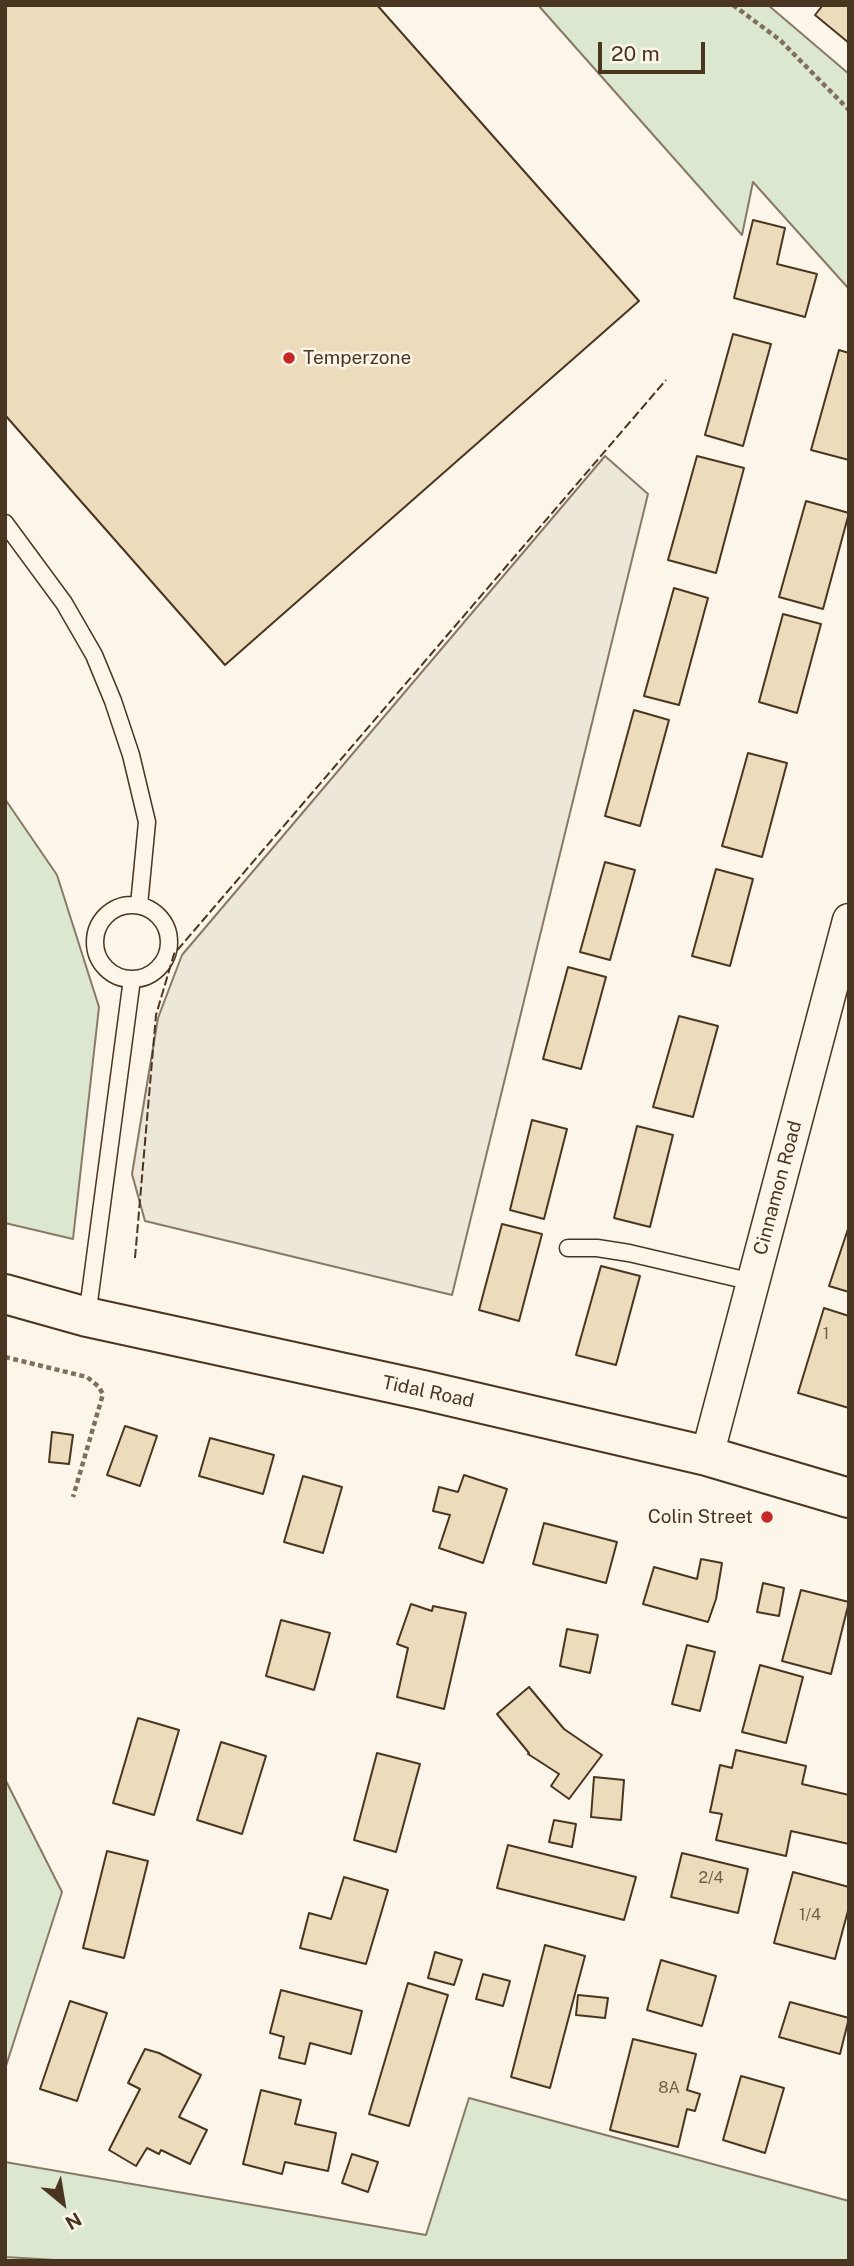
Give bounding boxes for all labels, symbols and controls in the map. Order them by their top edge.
scale bar [602,28,709,72]
text: 20 m [611,41,660,66]
place label: Temperzone [303,347,411,369]
marker: Temperzone [281,350,297,366]
street label: Cinnamon Road [749,1118,807,1258]
house number: 1 [823,1324,829,1344]
street label: Tidal Road [380,1371,476,1413]
place label: Colin Street [648,1506,753,1528]
marker: Colin Street [759,1509,775,1525]
house number: 2/4 [698,1868,724,1888]
house number: 1/4 [799,1905,821,1925]
house number: 8A [658,2078,680,2098]
north arrow [28,2168,98,2238]
text: N [62,2208,85,2234]

